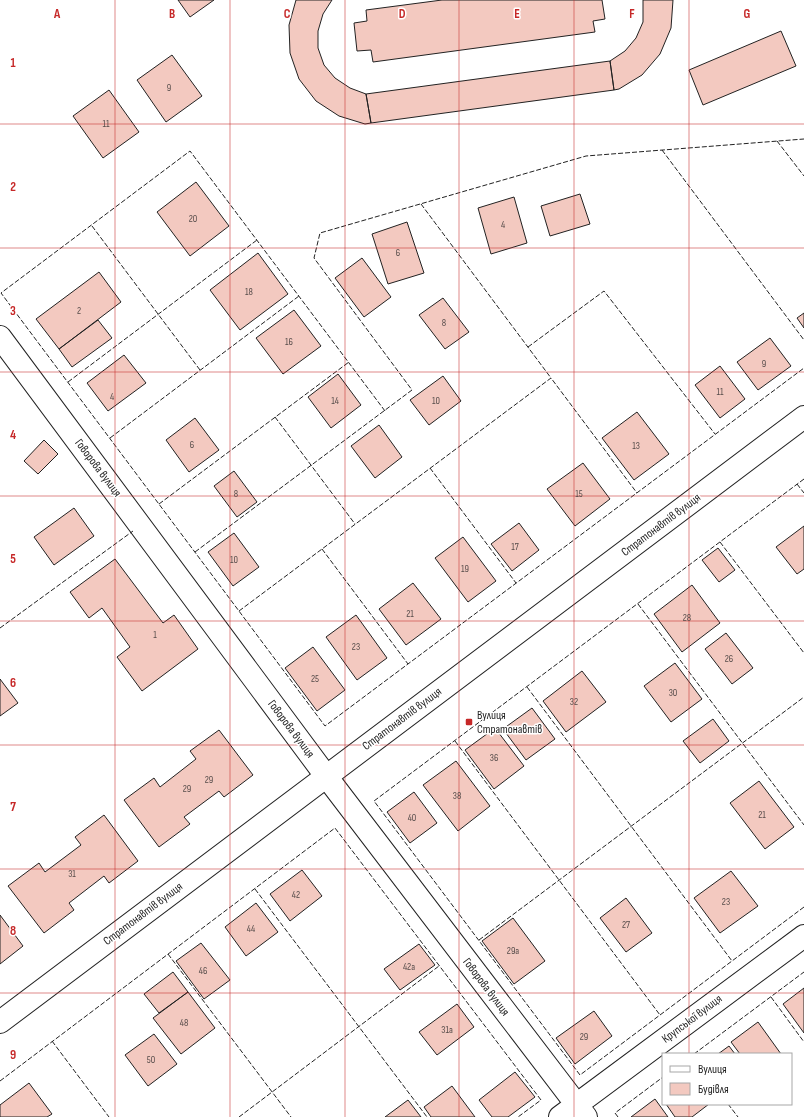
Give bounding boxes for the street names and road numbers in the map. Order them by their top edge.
street label: Говорова вулиця [71,436,125,500]
street label: Стратонавтів вулиця [618,490,704,560]
street label: Стратонавтів вулиця [359,684,445,754]
street label: Говорова вулиця [264,697,318,761]
street label: Стратонавтів вулиця [100,879,186,949]
street label: Говорова вулиця [459,955,513,1019]
street label: Крупської вулиця [659,991,725,1047]

